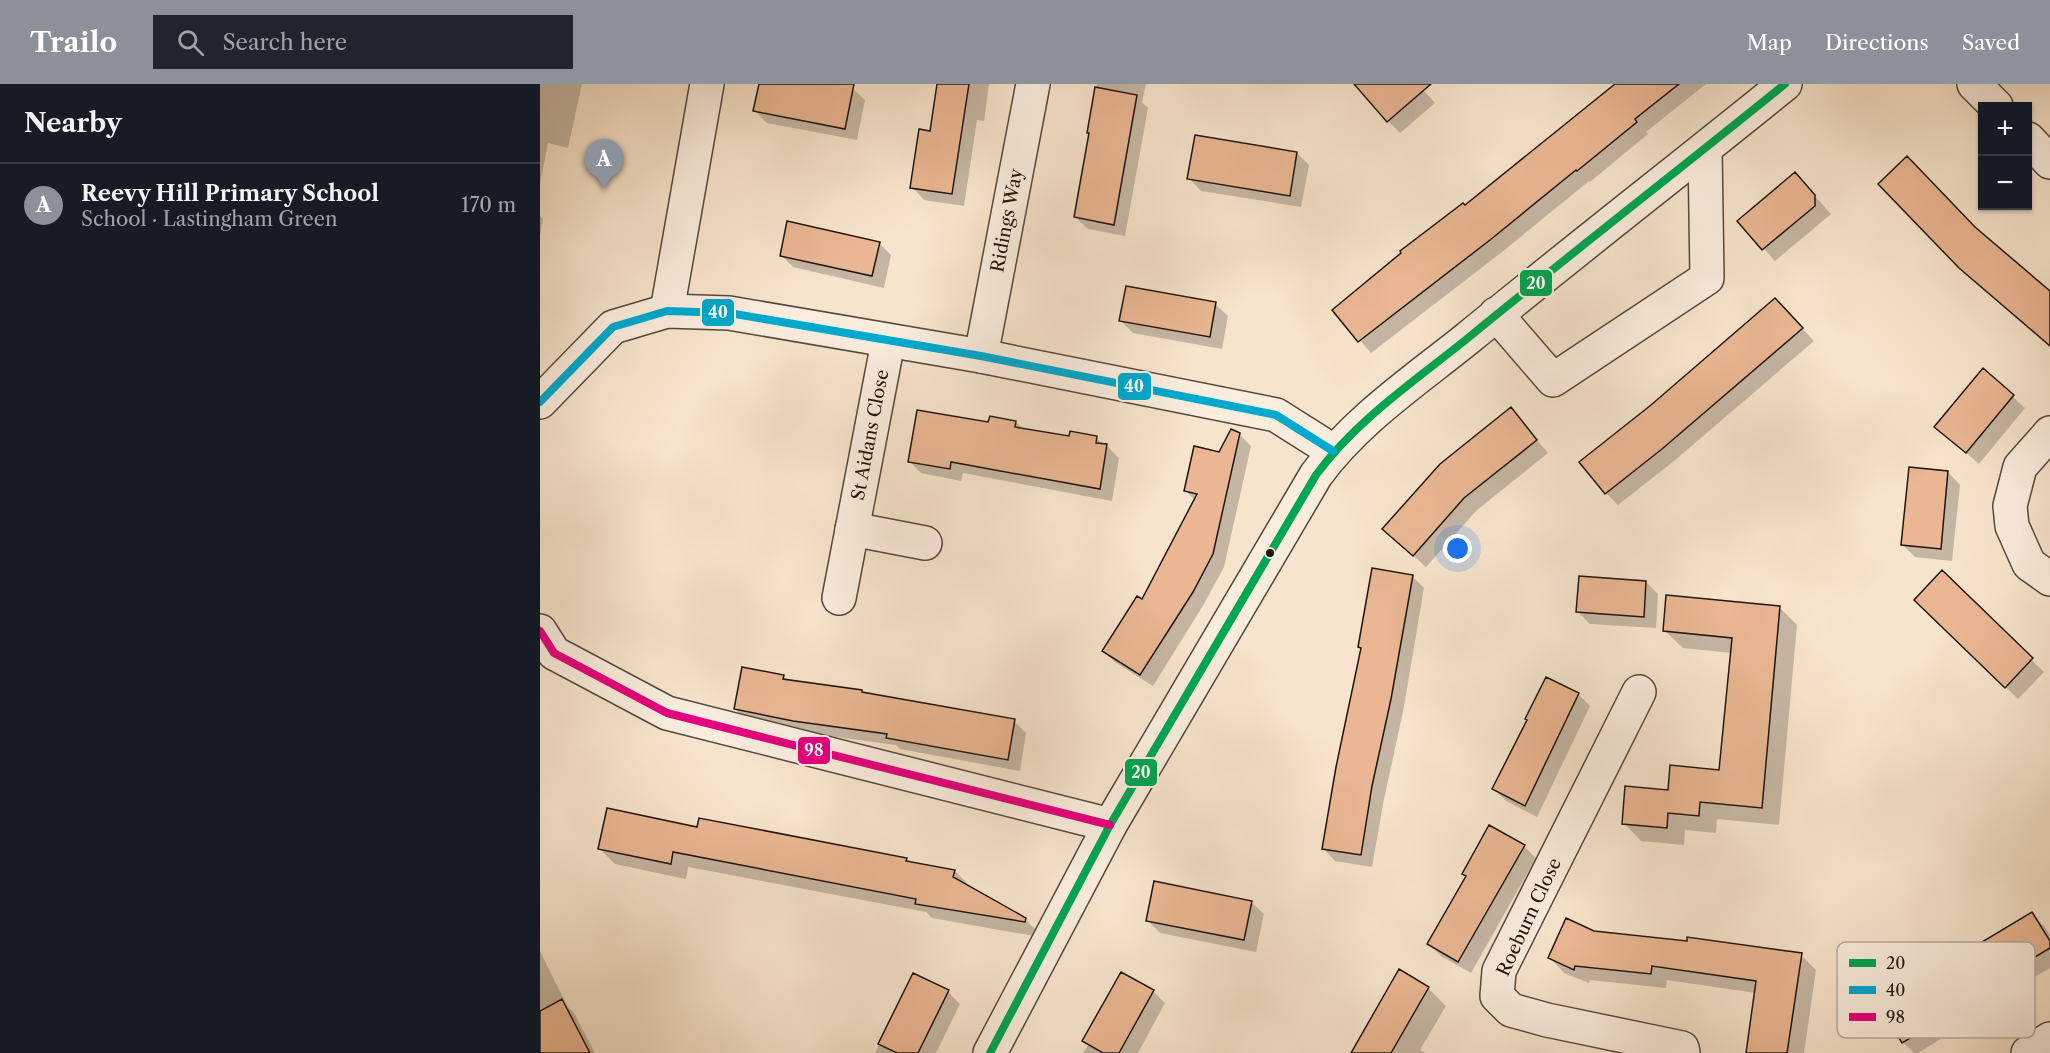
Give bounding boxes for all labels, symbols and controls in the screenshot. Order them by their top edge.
search box [153,15,573,69]
text: Trailo [30,25,117,59]
icon: search [174,26,207,59]
text: Search here [222,29,347,56]
text: Map [1747,30,1792,55]
text: Directions [1825,30,1929,55]
text: Saved [1962,30,2020,55]
map controls [1978,102,2032,210]
button: + [1978,102,2032,156]
text: Nearby [24,107,122,139]
pin: A [584,140,624,189]
button: − [1978,156,2032,210]
street label: Ridings Way [986,166,1028,274]
text: Reevy Hill Primary School [81,180,379,207]
text: A [36,193,51,217]
text: 170 m [461,193,516,217]
text: School · Lastingham Green [81,207,337,231]
line badge: 20 [1519,269,1553,297]
text: 20 [1526,273,1546,293]
line badge: 40 [701,298,735,327]
text: 40 [708,302,728,322]
street label: St Aidans Close [847,368,893,502]
line badge: 40 [1117,372,1152,401]
text: 40 [1124,376,1144,396]
your location [1443,534,1472,563]
unlabelled marker [1264,547,1276,559]
line badge: 98 [797,736,831,765]
text: 98 [804,740,824,760]
line badge: 20 [1124,758,1158,787]
text: 20 [1131,762,1151,782]
street label: Roeburn Close [1492,854,1566,980]
legend [1837,942,2035,1038]
text: 20 [1886,953,1905,973]
text: 40 [1886,980,1905,1000]
text: 98 [1886,1007,1905,1027]

